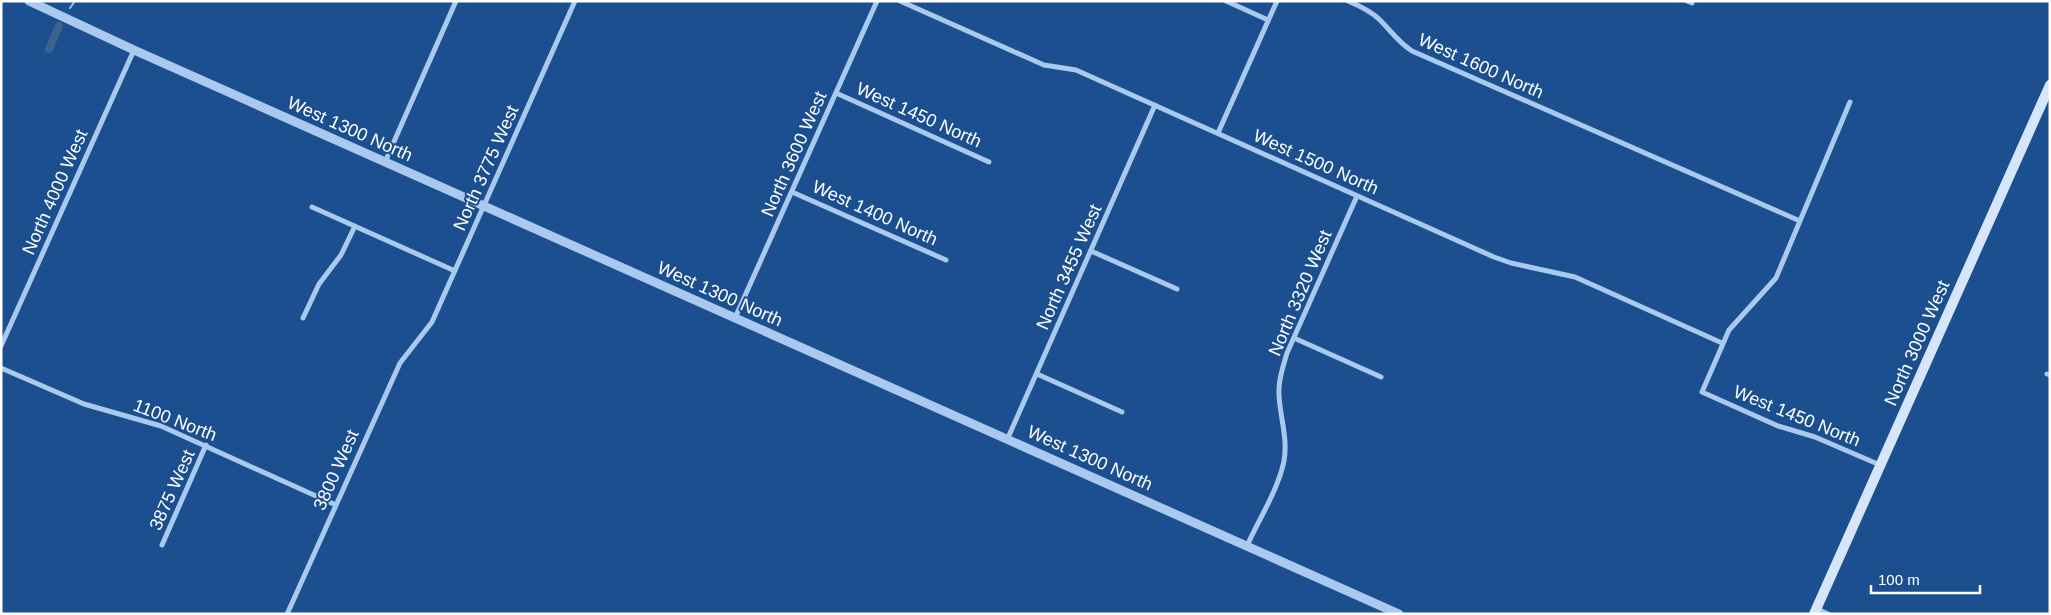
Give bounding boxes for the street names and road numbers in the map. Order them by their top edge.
street label: West 1600 North [1415,29,1547,103]
street label: West 1450 North [853,78,985,152]
street label: North 3600 West [757,88,831,220]
street label: West 1300 North [284,92,416,166]
street label: North 3775 West [449,102,523,234]
street label: West 1500 North [1250,125,1382,199]
street label: North 4000 West [18,126,92,258]
street label: West 1400 North [809,176,941,250]
street label: North 3455 West [1032,201,1106,333]
street label: North 3320 West [1264,227,1336,359]
street label: West 1300 North [654,257,786,331]
street label: North 3000 West [1880,277,1954,409]
street label: West 1450 North [1731,381,1863,451]
street label: 1100 North [130,395,220,445]
street label: West 1300 North [1024,421,1156,495]
street label: 3800 West [309,427,363,513]
street label: 3875 West [145,447,199,533]

